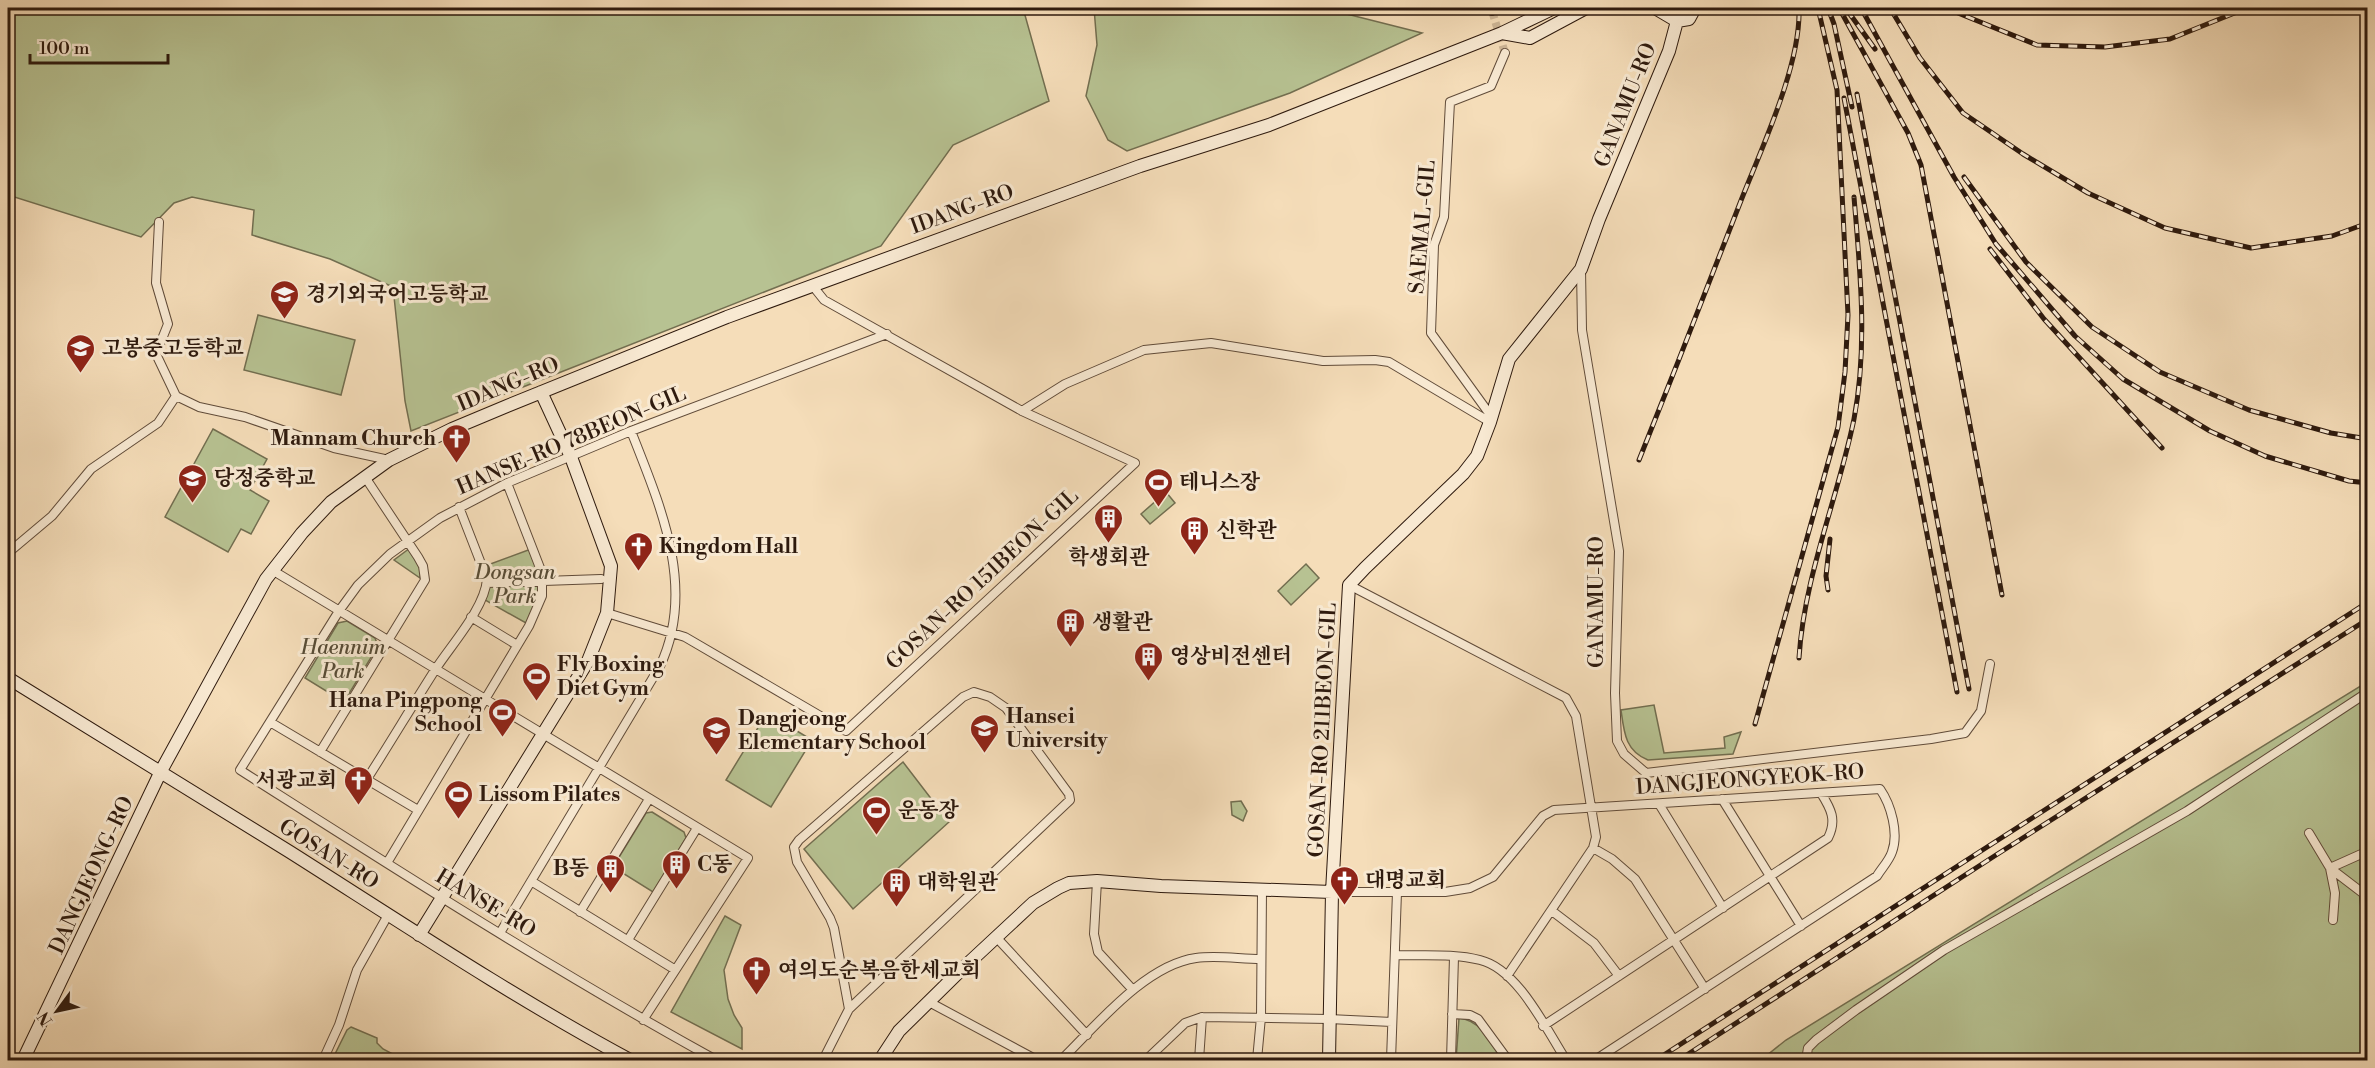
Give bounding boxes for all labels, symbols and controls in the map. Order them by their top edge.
scale bar [30,27,168,65]
text: 100 m [39,37,90,60]
street label: GANAMU-RO [1589,39,1663,171]
street label: SAEMAL-GIL [1404,159,1442,295]
street label: IDANG-RO [907,179,1018,241]
school or university icon: 경기외국어고등학교 [269,278,301,320]
place label: 경기외국어고등학교 [306,282,489,308]
school or university icon: 고봉중고등학교 [65,332,97,374]
place label: 고봉중고등학교 [102,336,244,362]
street label: IDANG-RO [454,352,563,418]
street label: HANSE-RO 78BEON-GIL [453,381,690,501]
church icon: Mannam Church [441,422,473,464]
place label: Mannam Church [271,426,436,452]
school or university icon: 당정중학교 [177,462,209,504]
place label: 당정중학교 [214,466,315,492]
sports icon: 테니스장 [1142,466,1174,508]
place label: 테니스장 [1179,470,1261,496]
street label: GOSAN-RO 151BEON-GIL [881,484,1084,676]
building icon: 학생회관 [1093,502,1125,544]
building icon: 신학관 [1179,514,1211,556]
place label: 신학관 [1216,518,1278,544]
church icon: Kingdom Hall [622,530,654,572]
place label: Kingdom Hall [659,534,798,560]
street label: GANAMU-RO [1584,536,1610,668]
place label: 학생회관 [1068,545,1150,571]
park label: Dongsan Park [474,560,556,610]
street label: GOSAN-RO 211BEON-GIL [1303,602,1343,858]
building icon: 생활관 [1055,606,1087,648]
place label: 생활관 [1092,610,1154,636]
park label: Haennim Park [299,635,386,685]
building icon: 영상비전센터 [1133,640,1165,682]
place label: 영상비전센터 [1170,644,1292,670]
place label: Fly Boxing Diet Gym [557,652,665,702]
sports icon: Fly Boxing Diet Gym [520,660,552,702]
place label: Hana Pingpong School [329,688,483,738]
sports icon: Hana Pingpong School [487,696,519,738]
place label: Hansei University [1006,704,1108,754]
place label: Dangjeong Elementary School [738,706,926,756]
school or university icon: Hansei University [969,712,1001,754]
school or university icon: Dangjeong Elementary School [701,714,733,756]
street label: DANGJEONGYEOK-RO [1635,759,1865,801]
church icon: 서광교회 [342,764,374,806]
place label: 서광교회 [256,768,337,794]
sports icon: Lissom Pilates [442,778,474,820]
place label: Lissom Pilates [479,782,620,808]
street label: DANGJEONG-RO [44,792,140,958]
sports icon: 운동장 [861,794,893,836]
place label: 운동장 [898,798,960,824]
street label: GOSAN-RO [274,814,383,896]
building icon: C동 [660,848,692,890]
building icon: B동 [594,852,626,894]
place label: C동 [697,852,732,878]
place label: B동 [553,856,589,882]
street label: HANSE-RO [431,864,540,944]
church icon: 대명교회 [1328,864,1360,906]
building icon: 대학원관 [880,866,912,908]
place label: 대명교회 [1365,868,1446,894]
place label: 대학원관 [917,870,999,896]
church icon: 여의도순복음한세교회 [741,954,773,996]
place label: 여의도순복음한세교회 [778,958,981,984]
north arrow [27,981,87,1041]
text: N [33,1008,57,1029]

